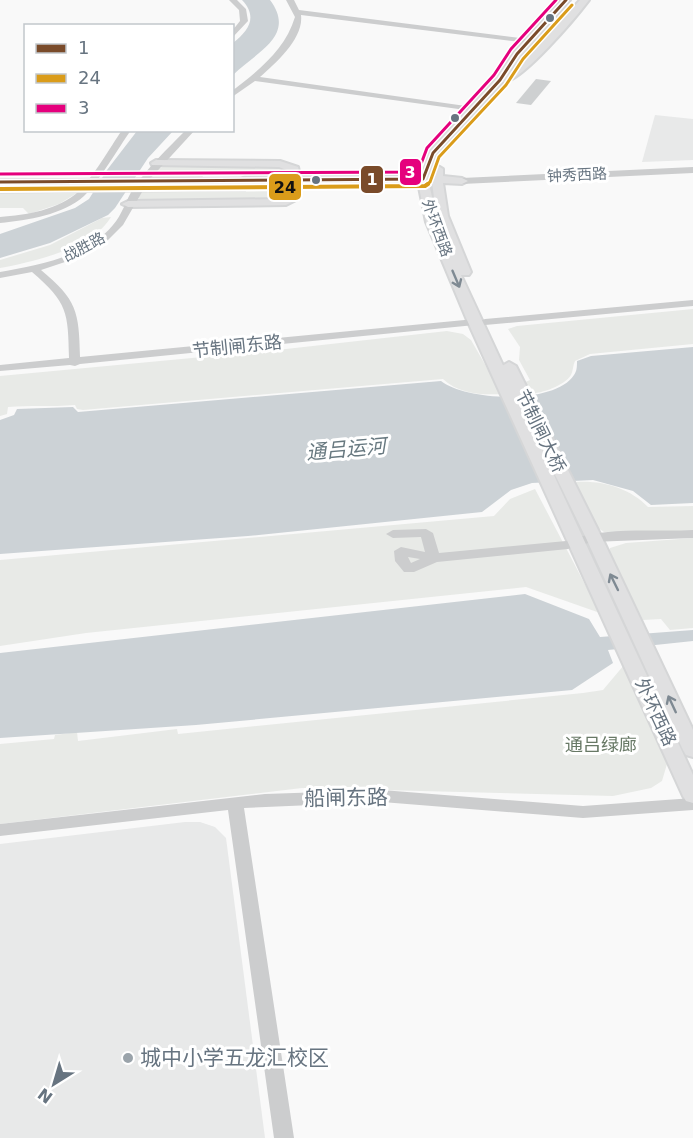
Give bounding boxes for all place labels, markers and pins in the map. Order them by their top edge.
unlabelled marker [544,12,556,24]
unlabelled marker [449,112,461,124]
unlabelled marker [310,174,322,186]
place label: 城中小学五龙汇校区 [140,1046,329,1070]
marker: 城中小学五龙汇校区 [121,1051,135,1065]

